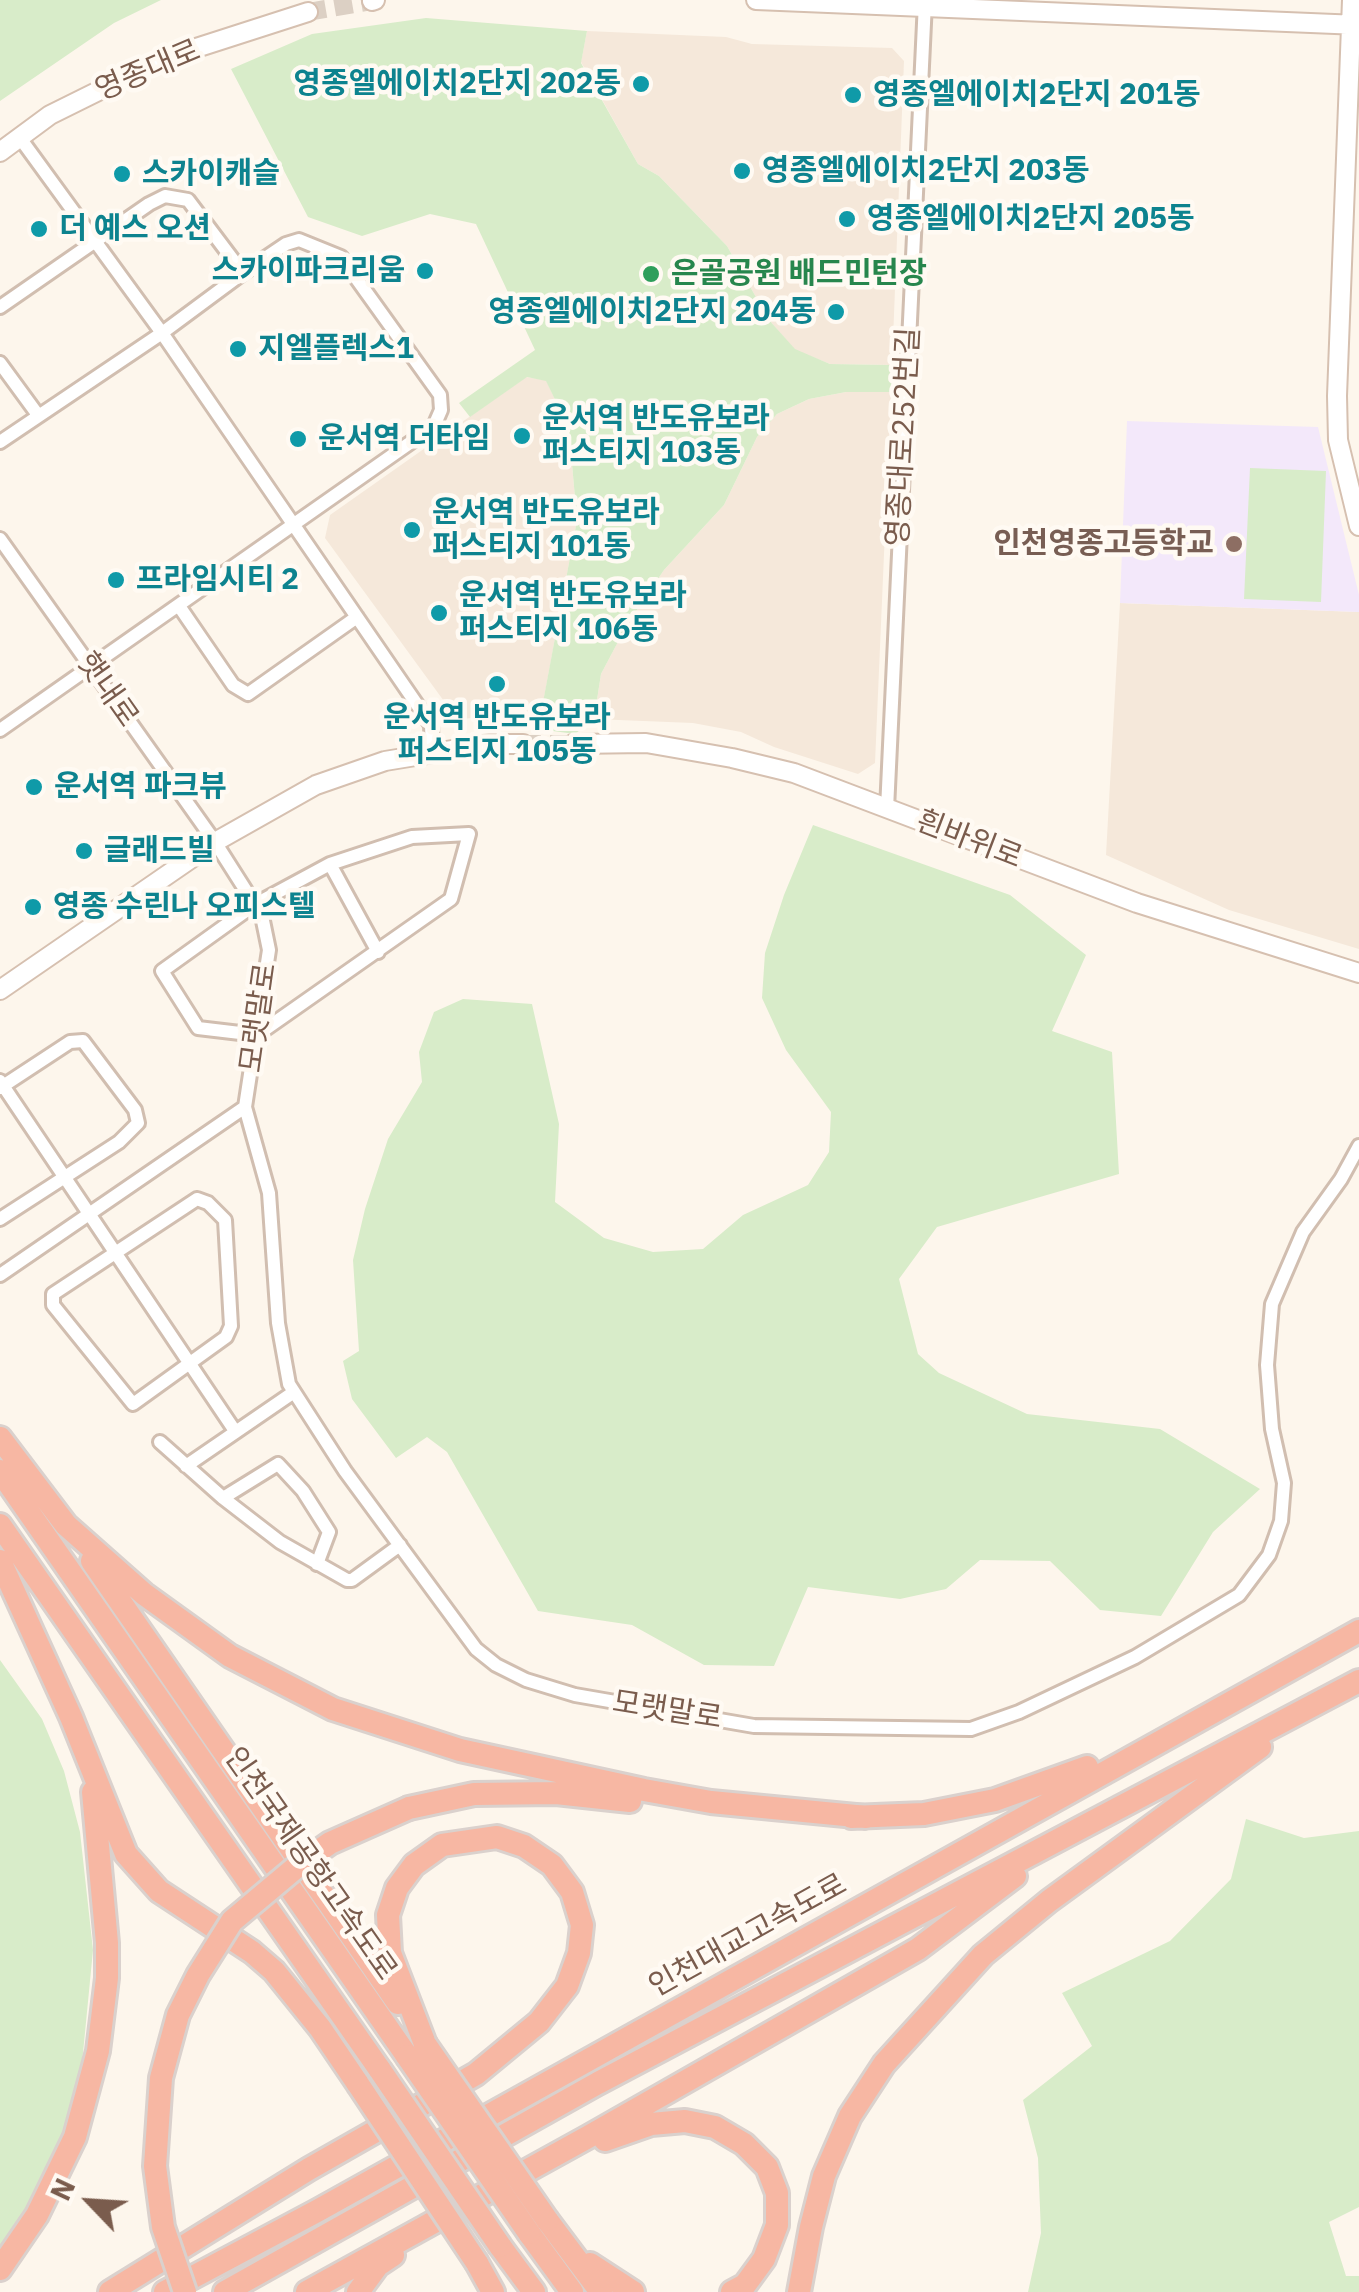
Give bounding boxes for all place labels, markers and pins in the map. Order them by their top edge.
place label: 영종엘에이치2단지 202동 [294,66,621,102]
marker: 영종엘에이치2단지 202동 [630,73,652,95]
place label: 영종엘에이치2단지 201동 [873,77,1200,113]
marker: 영종엘에이치2단지 201동 [842,84,864,106]
place label: 영종엘에이치2단지 203동 [762,153,1089,189]
place label: 스카이캐슬 [142,156,280,192]
marker: 영종엘에이치2단지 203동 [731,160,753,182]
marker: 스카이캐슬 [111,163,133,185]
place label: 영종엘에이치2단지 205동 [867,201,1194,237]
marker: 영종엘에이치2단지 205동 [836,208,858,230]
place label: 더 예스 오션 [59,211,211,247]
marker: 더 예스 오션 [28,218,50,240]
place label: 스카이파크리움 [212,253,405,289]
place label: 은골공원 배드민턴장 [671,256,926,292]
marker: 스카이파크리움 [414,260,436,282]
marker: 은골공원 배드민턴장 [640,263,662,285]
place label: 영종엘에이치2단지 204동 [489,294,816,330]
marker: 영종엘에이치2단지 204동 [825,301,847,323]
place label: 지엘플렉스1 [258,331,414,367]
marker: 지엘플렉스1 [227,338,249,360]
place label: 운서역 반도유보라 퍼스티지 103동 [542,401,770,472]
place label: 운서역 더타임 [318,421,491,457]
marker: 운서역 반도유보라 퍼스티지 103동 [511,425,533,447]
marker: 운서역 더타임 [287,428,309,450]
place label: 운서역 반도유보라 퍼스티지 101동 [432,495,660,566]
marker: 운서역 반도유보라 퍼스티지 101동 [401,519,423,541]
place label: 인천영종고등학교 [993,526,1214,562]
marker: 인천영종고등학교 [1223,533,1245,555]
place label: 프라임시티 2 [136,562,299,598]
marker: 프라임시티 2 [105,569,127,591]
place label: 운서역 반도유보라 퍼스티지 106동 [459,578,687,648]
marker: 운서역 반도유보라 퍼스티지 106동 [428,602,450,624]
marker: 운서역 반도유보라 퍼스티지 105동 [486,673,508,695]
place label: 운서역 반도유보라 퍼스티지 105동 [383,700,611,770]
place label: 운서역 파크뷰 [54,769,227,805]
marker: 운서역 파크뷰 [23,776,45,798]
place label: 글래드빌 [104,833,214,869]
marker: 글래드빌 [73,840,95,862]
place label: 영종 수린나 오피스텔 [53,889,316,925]
marker: 영종 수린나 오피스텔 [22,896,44,918]

